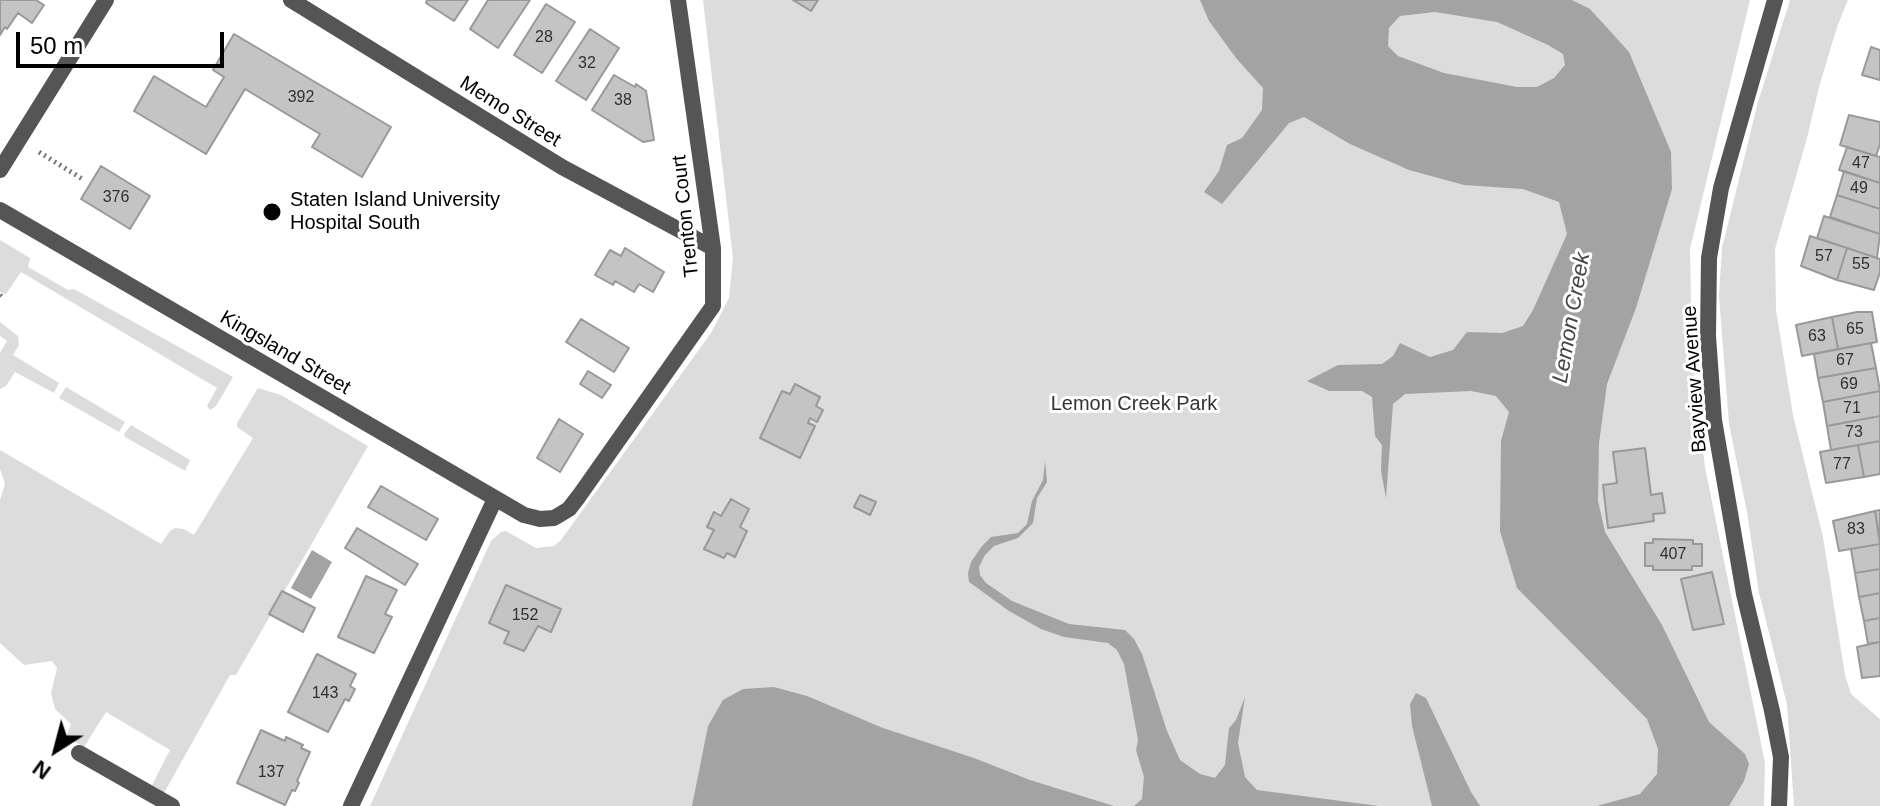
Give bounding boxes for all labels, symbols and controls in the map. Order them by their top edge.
scale bar [20,16,228,66]
house number: 28 [535,28,553,48]
text: 50 m [30,32,83,59]
house number: 32 [578,54,596,74]
street label: Memo Street [455,71,565,153]
house number: 392 [288,88,314,108]
house number: 38 [614,91,632,111]
street label: Trenton Court [668,154,704,278]
house number: 47 [1852,154,1870,174]
house number: 49 [1850,179,1868,199]
house number: 376 [103,188,129,208]
place label: Staten Island University Hospital South [290,188,500,235]
marker: Staten Island University Hospital South [261,201,283,223]
house number: 57 [1815,247,1833,267]
water label: Lemon Creek [1548,251,1596,385]
house number: 55 [1852,255,1870,275]
street label: Bayview Avenue [1678,305,1712,453]
street label: Kingsland Street [215,306,355,400]
house number: 65 [1846,320,1864,340]
house number: 63 [1808,327,1826,347]
house number: 67 [1836,351,1854,371]
house number: 69 [1840,375,1858,395]
park label: Lemon Creek Park [1051,392,1217,416]
house number: 71 [1843,399,1861,419]
house number: 73 [1845,423,1863,443]
house number: 77 [1833,455,1851,475]
house number: 83 [1847,520,1865,540]
house number: 407 [1660,545,1686,565]
house number: 152 [512,606,538,626]
house number: 143 [312,684,338,704]
north arrow [16,710,96,790]
text: N [28,755,55,785]
house number: 137 [258,763,284,783]

